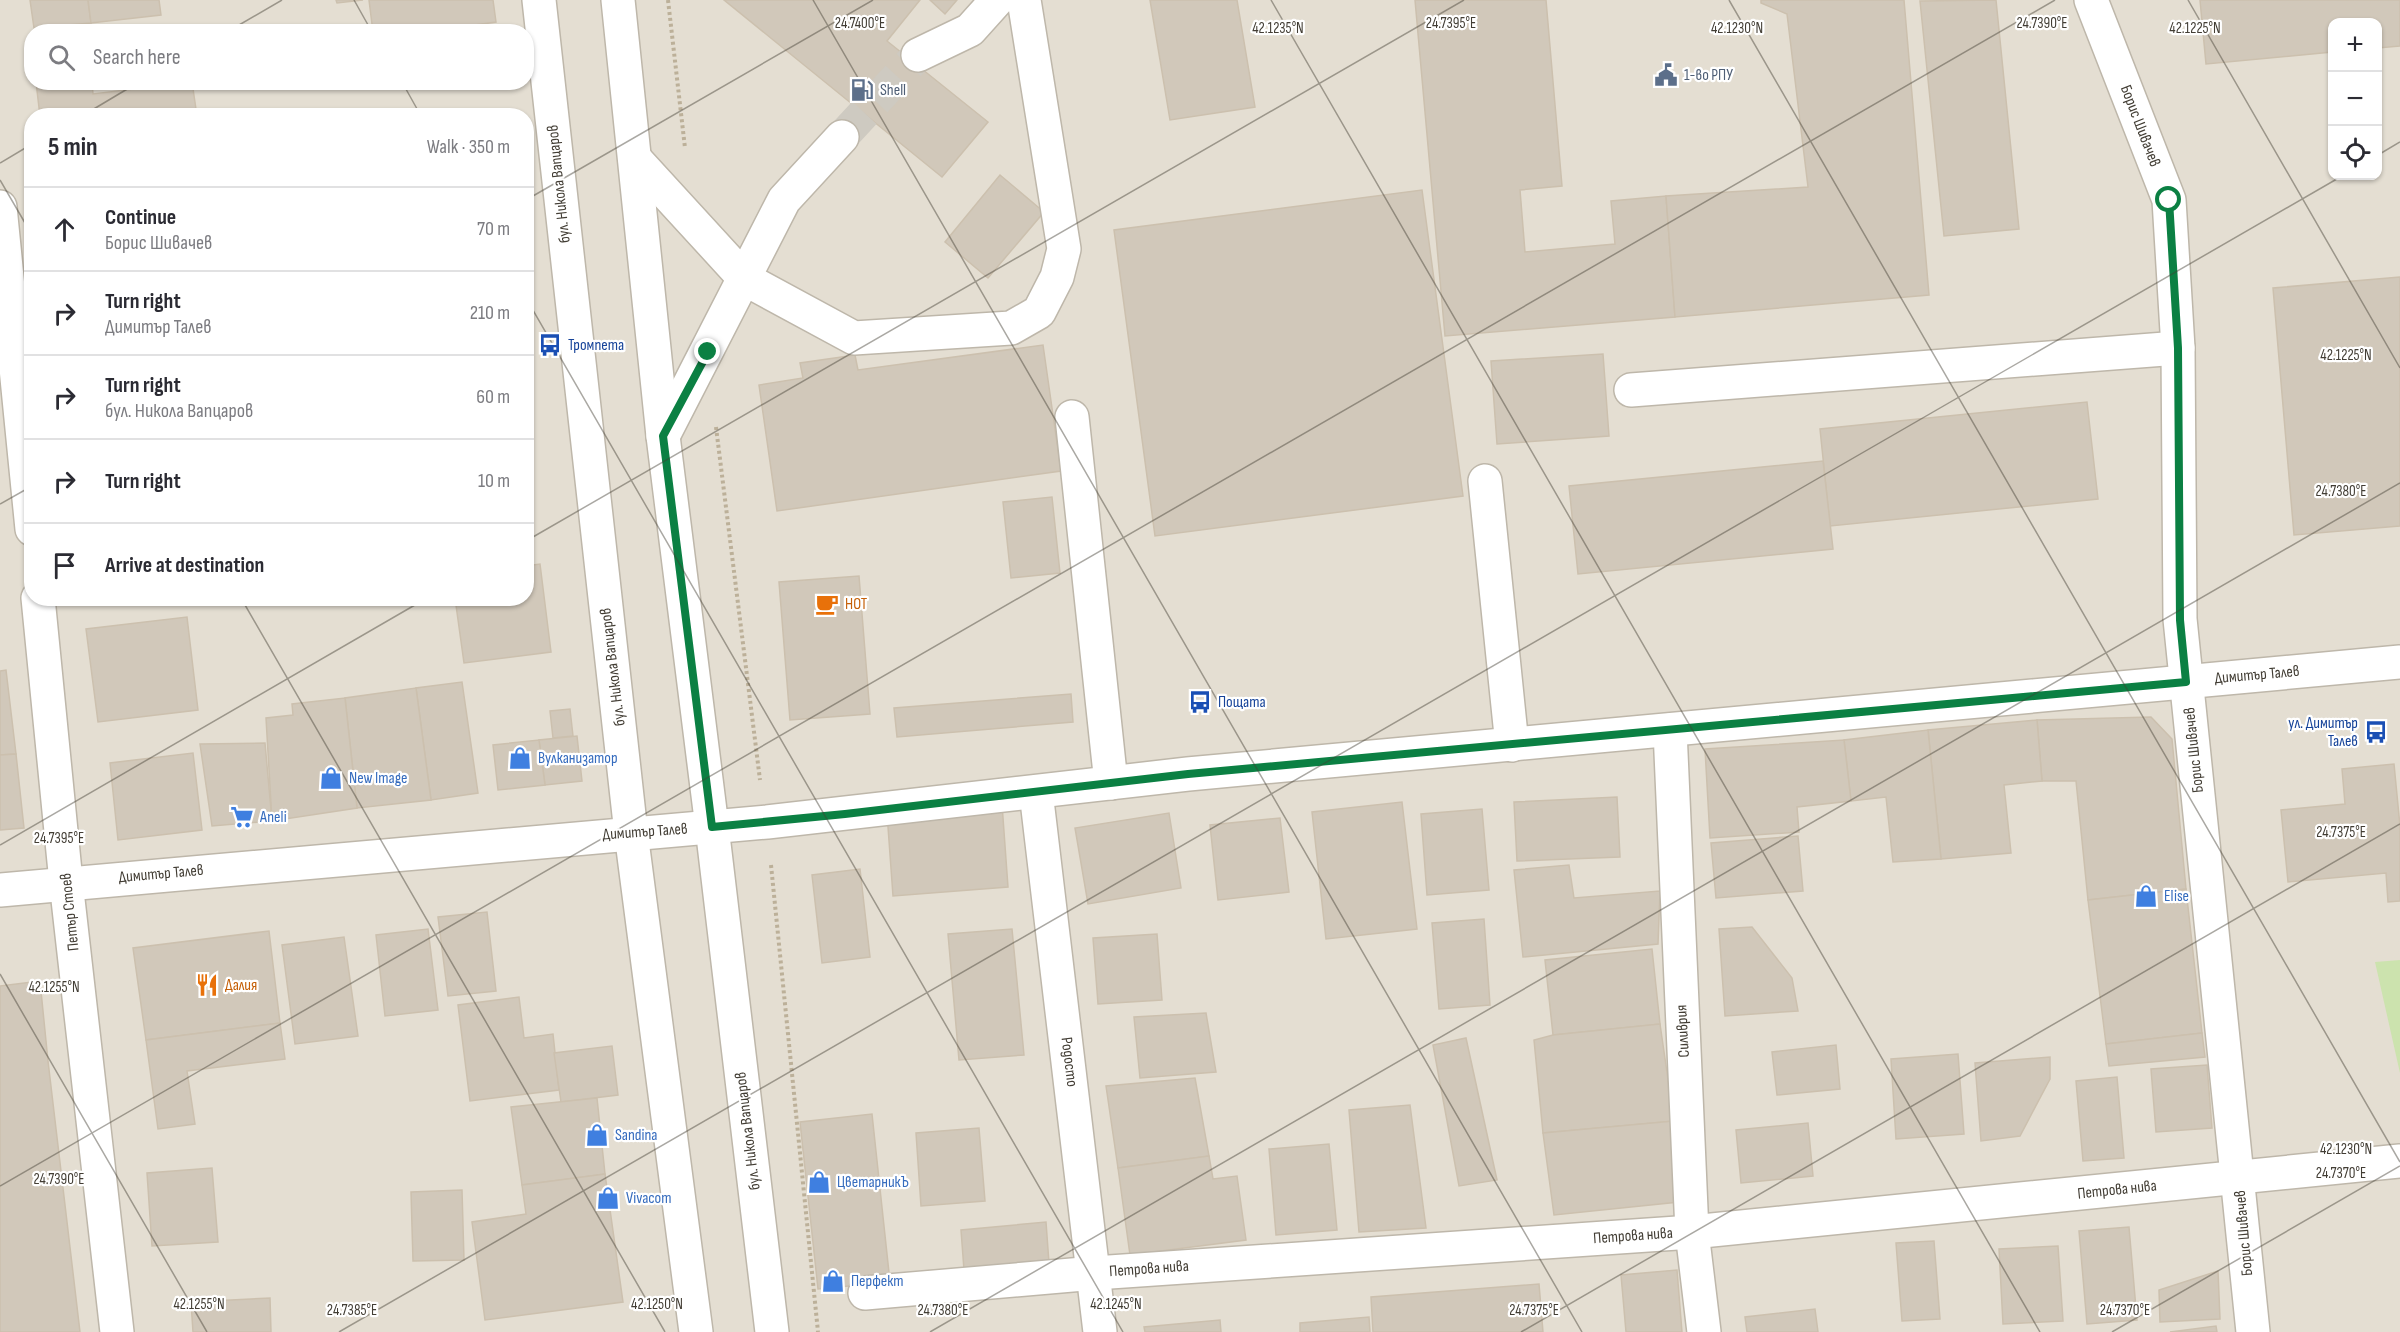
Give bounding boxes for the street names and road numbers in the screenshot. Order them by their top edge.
street label: Борис Шивачев [2116,83,2164,169]
street label: бул. Никола Вапцаров [543,124,575,244]
street label: бул. Никола Вапцаров [596,607,630,727]
street label: Димитър Талев [2214,662,2300,688]
street label: Борис Шивачев [2180,706,2208,794]
street label: Димитър Талев [602,820,688,844]
street label: Димитър Талев [118,861,204,887]
street label: Петър Стоев [56,872,84,952]
street label: Силиврия [1672,1004,1694,1058]
street label: Родосто [1057,1036,1081,1088]
street label: бул. Никола Вапцаров [731,1071,765,1191]
street label: Петрова нива [2076,1176,2158,1204]
street label: Борис Шивачев [2231,1189,2257,1277]
street label: Петрова нива [1593,1224,1673,1248]
street label: Петрова нива [1109,1257,1189,1281]

